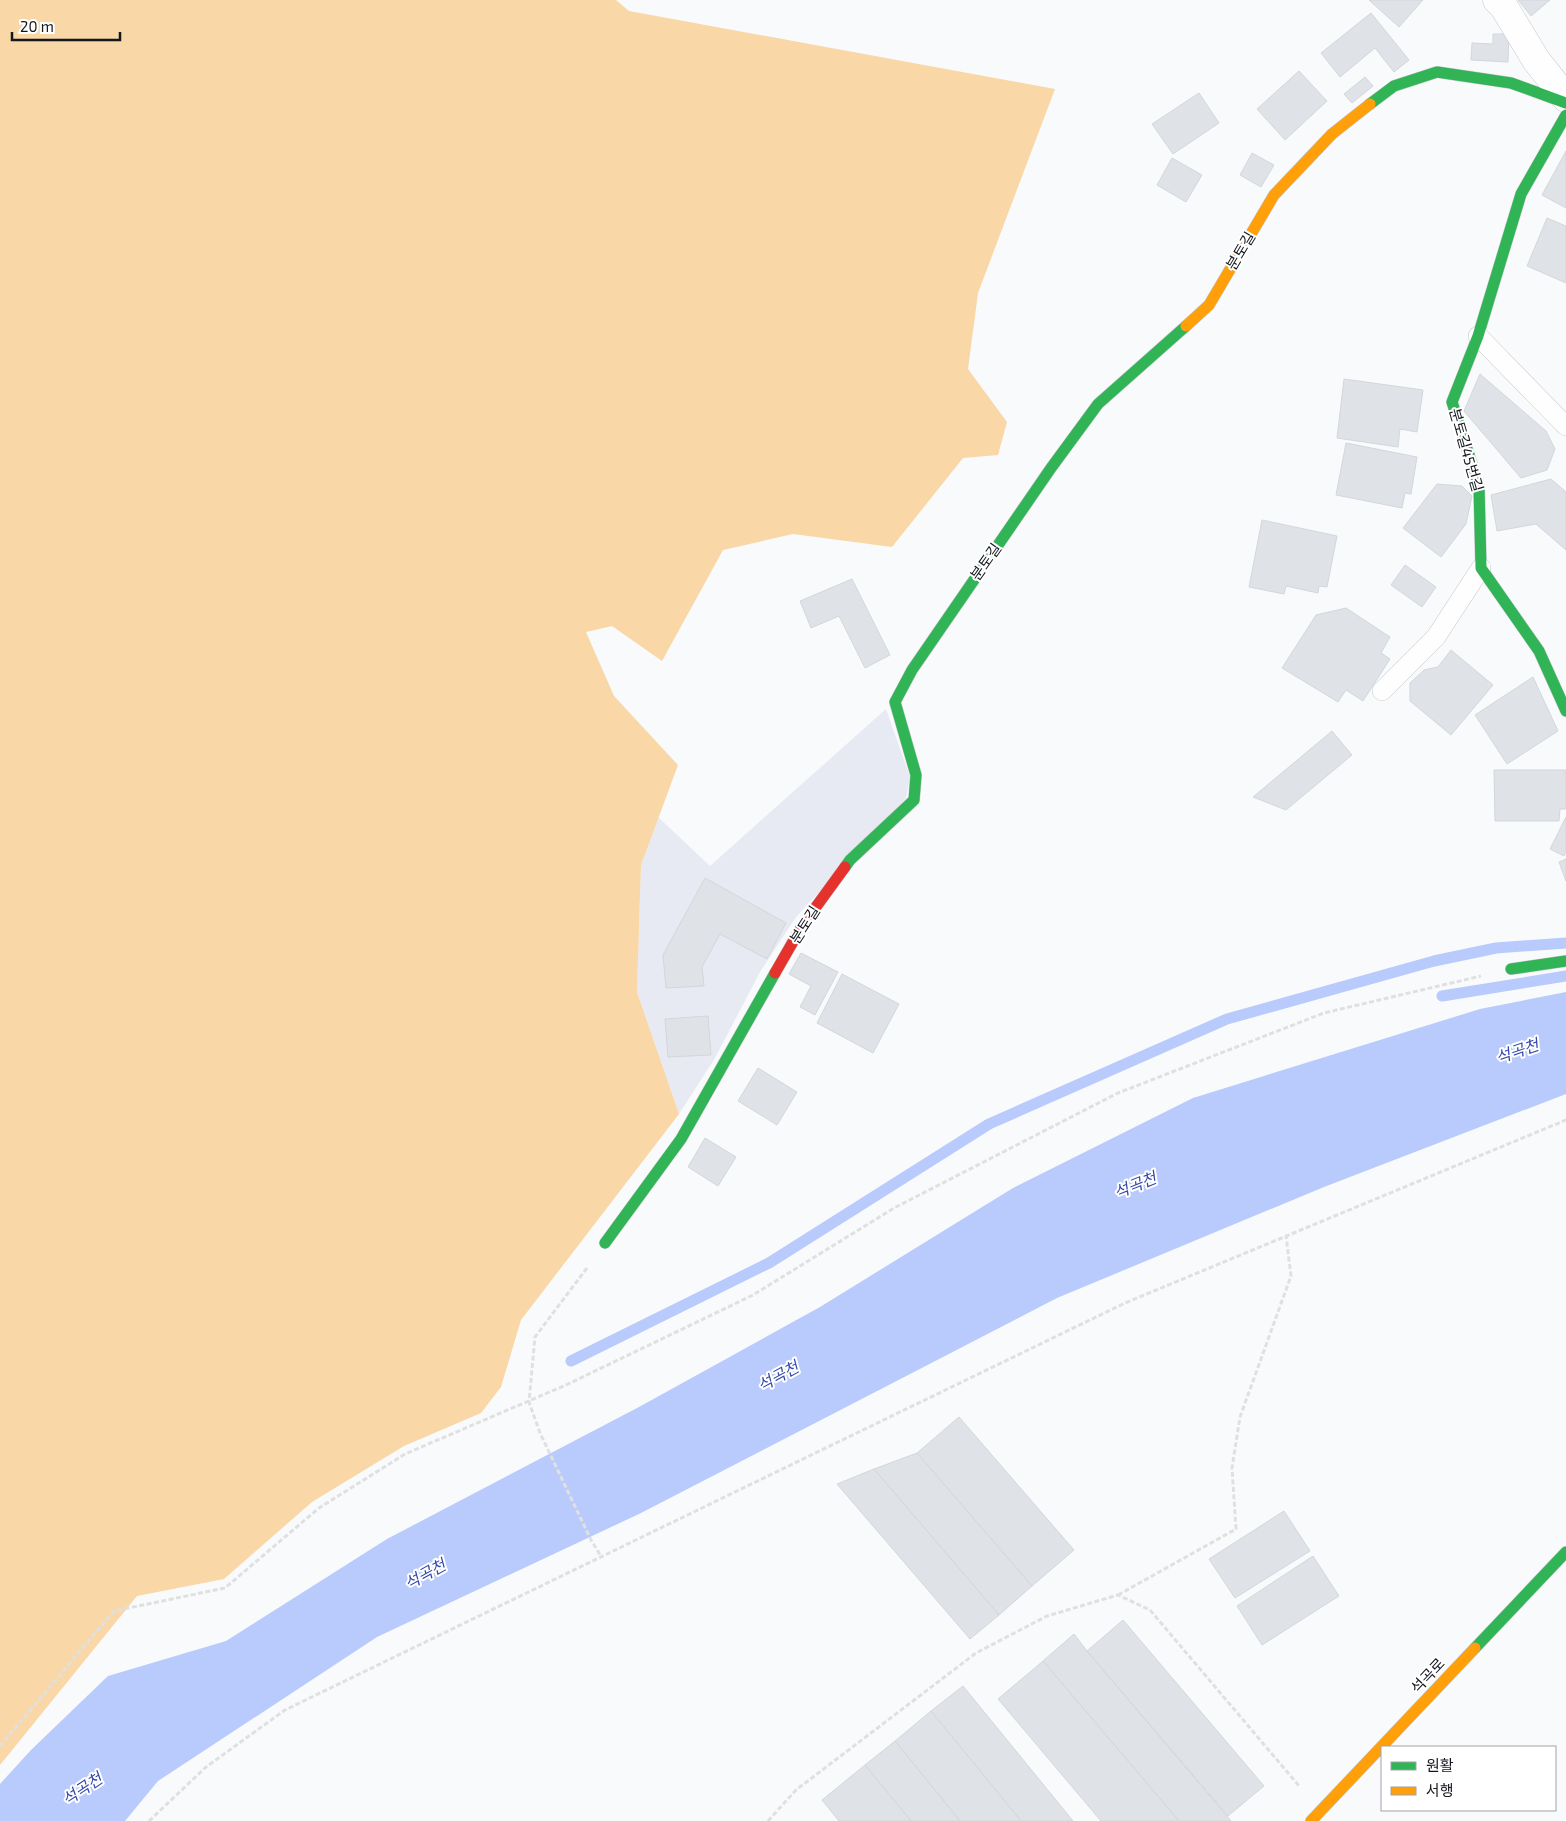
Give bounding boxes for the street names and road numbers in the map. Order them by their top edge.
street label: 분토길 [1222,228,1259,273]
street label: 분토길45번길 [1446,406,1488,494]
street label: 분토길 [966,539,1004,584]
street label: 분토길 [785,902,823,947]
street label: 석곡로 [1407,1654,1448,1697]

